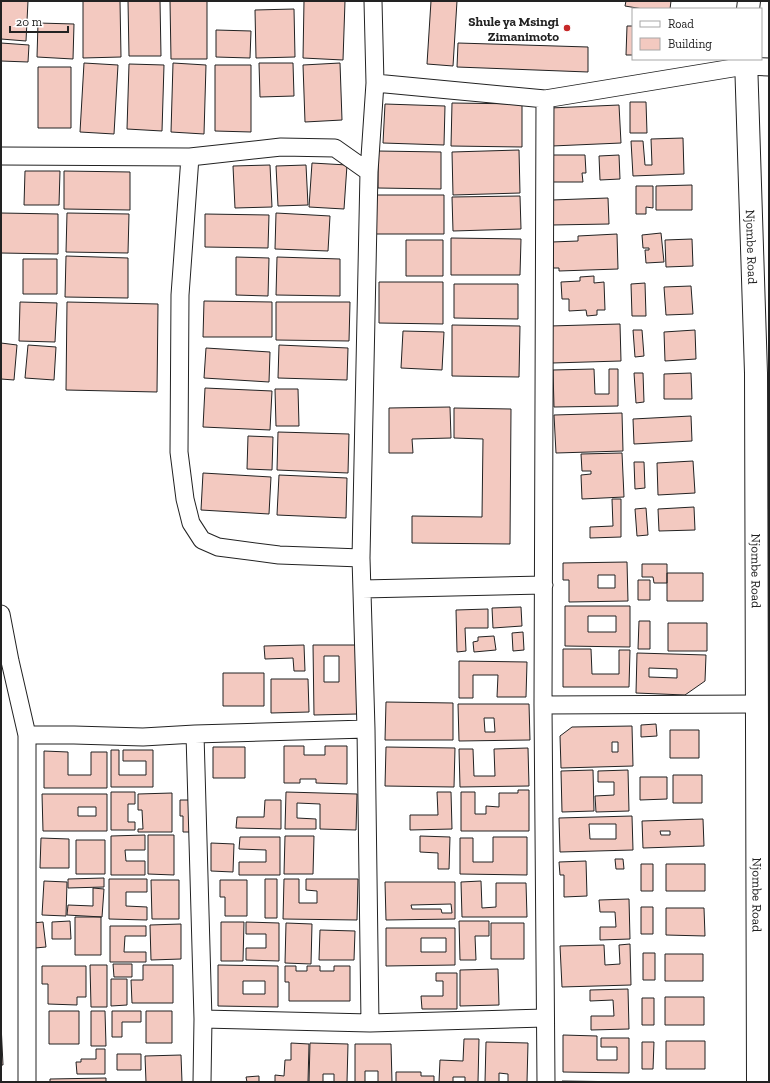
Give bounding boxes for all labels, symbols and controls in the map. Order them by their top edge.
scale bar [10,8,68,34]
legend [632,8,762,60]
place label: Shule ya Msingi Zimanimoto [468,14,559,44]
text: 20 m [16,15,43,29]
text: Road [668,17,694,31]
marker: Shule ya Msingi Zimanimoto [562,23,572,33]
text: Building [668,37,712,51]
street label: Njombe Road [743,209,761,284]
street label: Njombe Road [748,534,764,608]
street label: Njombe Road [749,858,765,932]

